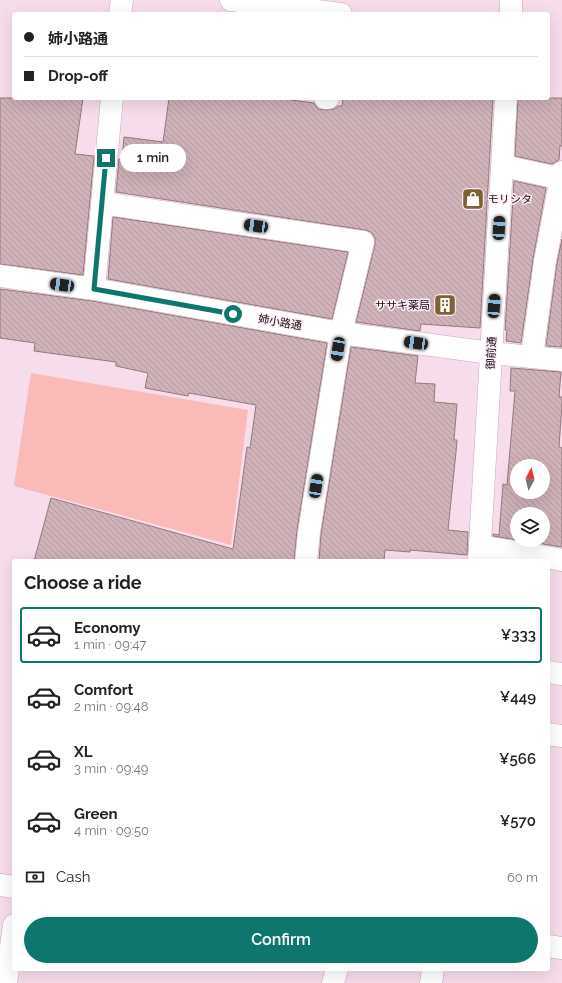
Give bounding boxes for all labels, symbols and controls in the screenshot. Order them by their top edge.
text: 姉小路通 [48,30,108,48]
text: Drop-off [48,67,108,85]
callout: 1 min [120,144,186,172]
route end [97,149,115,167]
text: 1 min [137,150,169,165]
shop icon: モリシタ [460,186,486,212]
place label: モリシタ [488,193,532,206]
car [492,216,506,240]
car [243,218,269,234]
car [49,277,75,293]
building icon: ササキ薬局 [432,292,458,318]
car [487,294,501,318]
place label: ササキ薬局 [375,299,430,312]
route start [224,305,242,323]
street label: 姉小路通 [257,312,303,333]
car [403,335,429,351]
car [330,336,346,362]
street label: 御前通 [484,336,499,371]
north arrow [510,459,550,499]
map controls [510,459,550,547]
car [308,473,324,499]
button: layers [510,507,550,547]
text: Choose a ride [24,572,142,593]
icon: car [26,617,62,653]
text: Economy [74,619,141,637]
text: ¥333 [501,626,536,644]
text: 1 min · 09:47 [74,637,146,652]
icon: car [26,679,62,715]
text: Comfort [74,681,133,699]
text: ¥449 [500,688,536,706]
text: 2 min · 09:48 [74,699,148,714]
icon: car [26,741,62,777]
text: XL [74,743,92,761]
text: ¥566 [499,750,536,768]
text: 3 min · 09:49 [74,761,148,776]
icon: car [26,803,62,839]
text: Green [74,805,118,823]
text: ¥570 [500,812,536,830]
text: 4 min · 09:50 [74,823,149,838]
icon: cash [24,866,46,888]
text: Cash [56,868,90,886]
text: 60 m [507,870,538,885]
button: Confirm [24,917,538,963]

